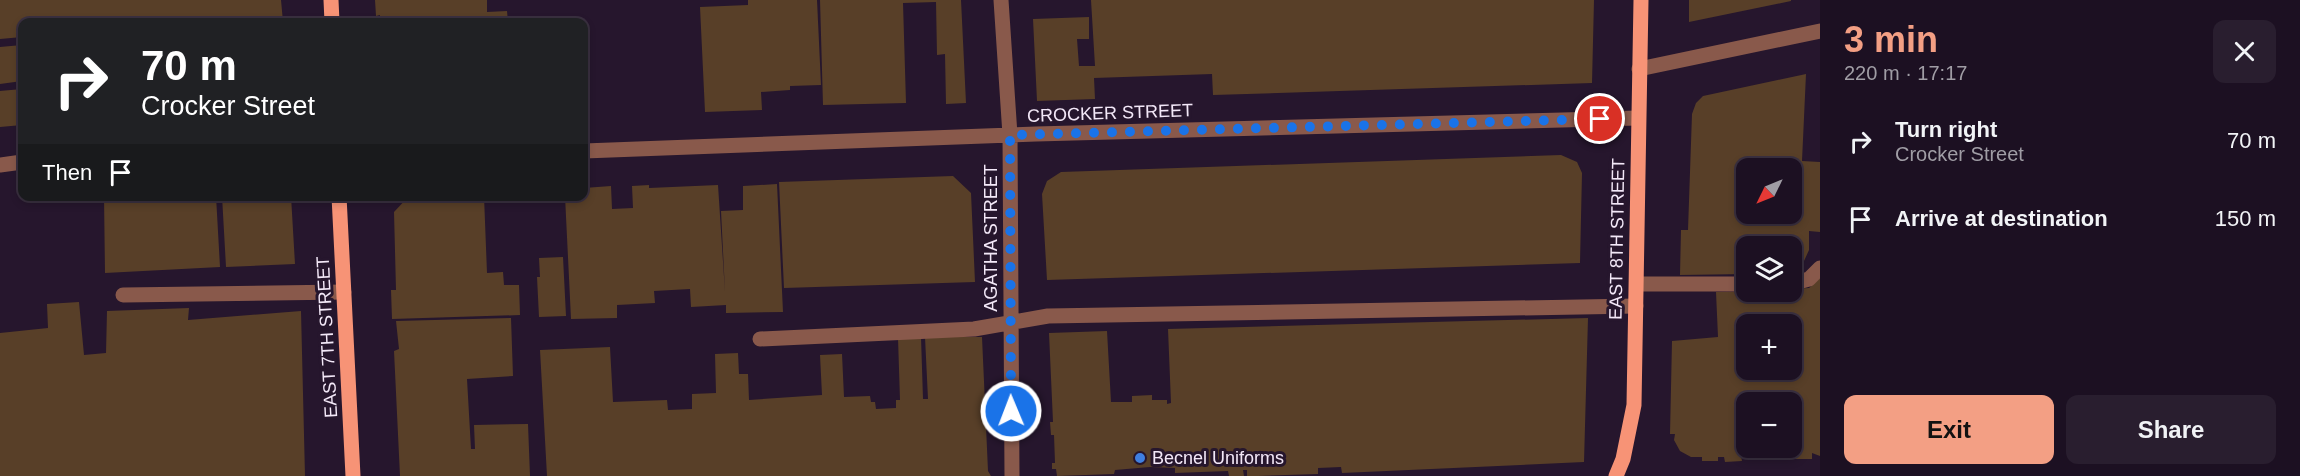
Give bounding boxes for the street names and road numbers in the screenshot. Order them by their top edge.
street label: CROCKER STREET [1027,100,1193,126]
street label: EAST 8TH STREET [1606,158,1628,320]
street label: AGATHA STREET [981,164,1001,312]
street label: EAST 7TH STREET [313,256,341,418]

